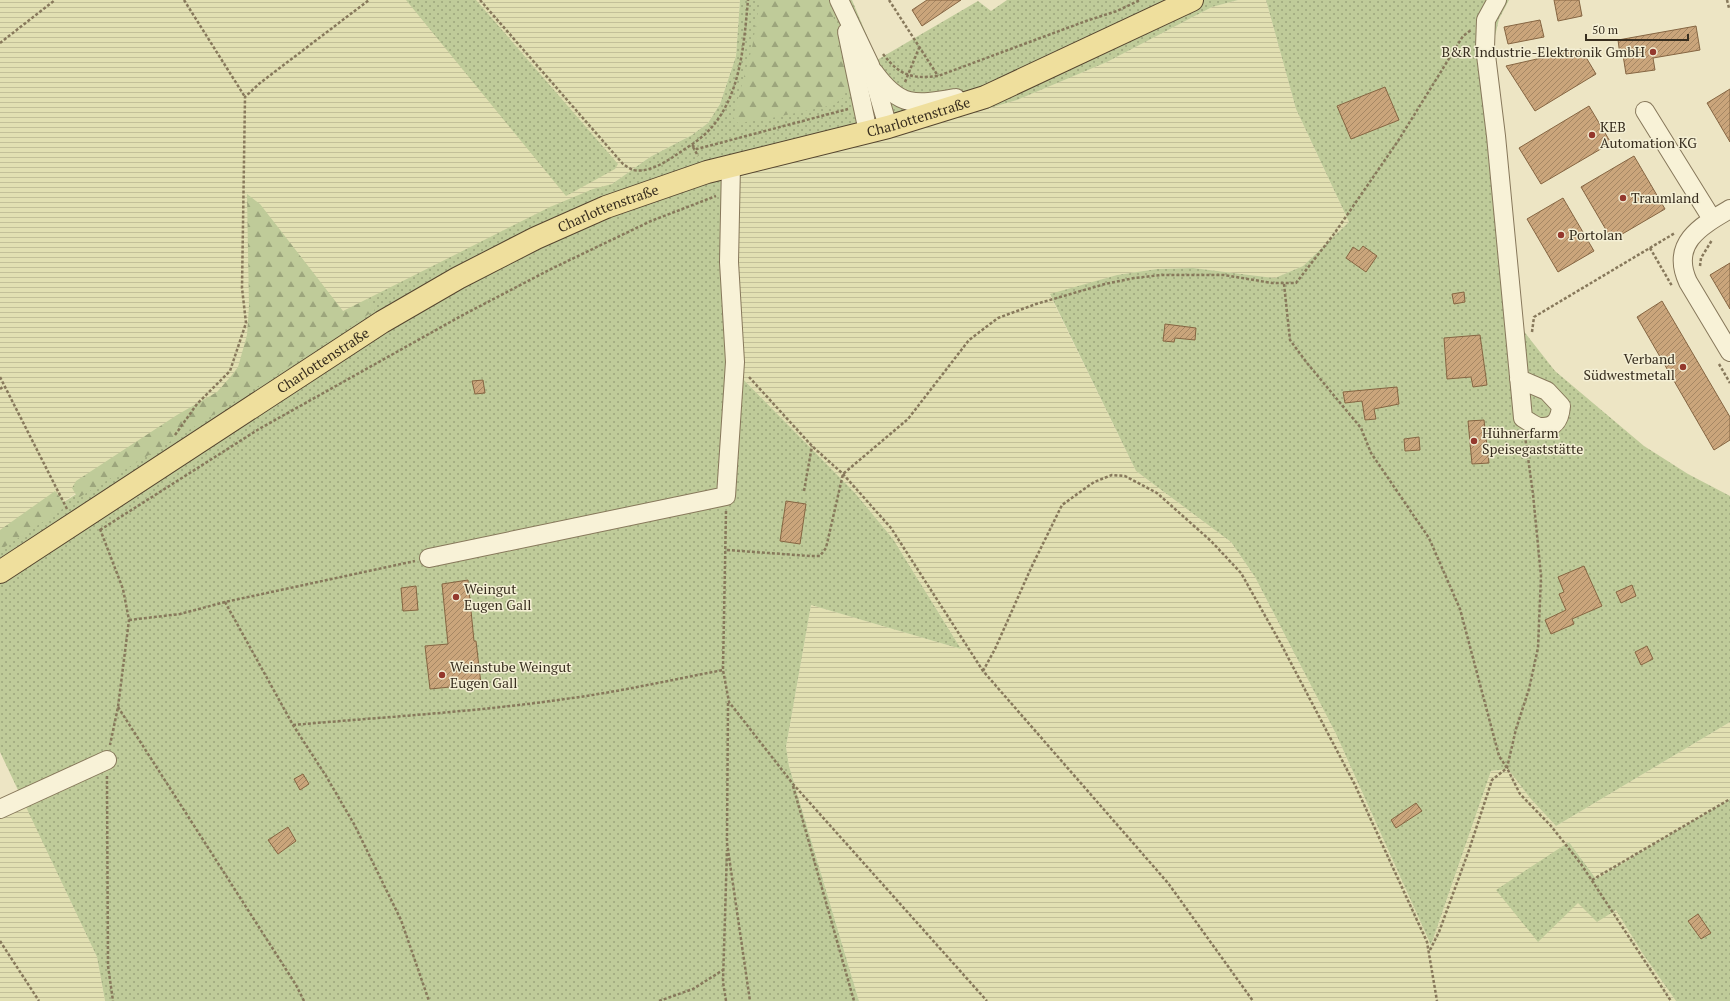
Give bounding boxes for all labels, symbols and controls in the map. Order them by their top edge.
scale bar [1586,16,1688,42]
text: 50 m [1592,22,1619,37]
place label: B&R Industrie-Elektronik GmbH [1441,42,1645,61]
marker: B&R Industrie-Elektronik GmbH [1648,47,1658,57]
street label: Charlottenstraße [865,92,972,141]
place label: KEB Automation KG [1600,117,1697,152]
marker: KEB Automation KG [1587,130,1597,140]
street label: Charlottenstraße [554,180,661,236]
place label: Traumland [1631,188,1699,207]
marker: Traumland [1618,193,1628,203]
place label: Portolan [1569,225,1623,244]
marker: Portolan [1556,230,1566,240]
street label: Charlottenstraße [273,323,373,397]
place label: Verband Südwestmetall [1584,349,1675,384]
marker: Verband Südwestmetall [1678,362,1688,372]
place label: Hühnerfarm Speisegaststätte [1482,423,1583,458]
marker: Hühnerfarm Speisegaststätte [1469,436,1479,446]
place label: Weingut Eugen Gall [464,579,531,614]
marker: Weingut Eugen Gall [451,592,461,602]
place label: Weinstube Weingut Eugen Gall [450,657,572,692]
marker: Weinstube Weingut Eugen Gall [437,670,447,680]

